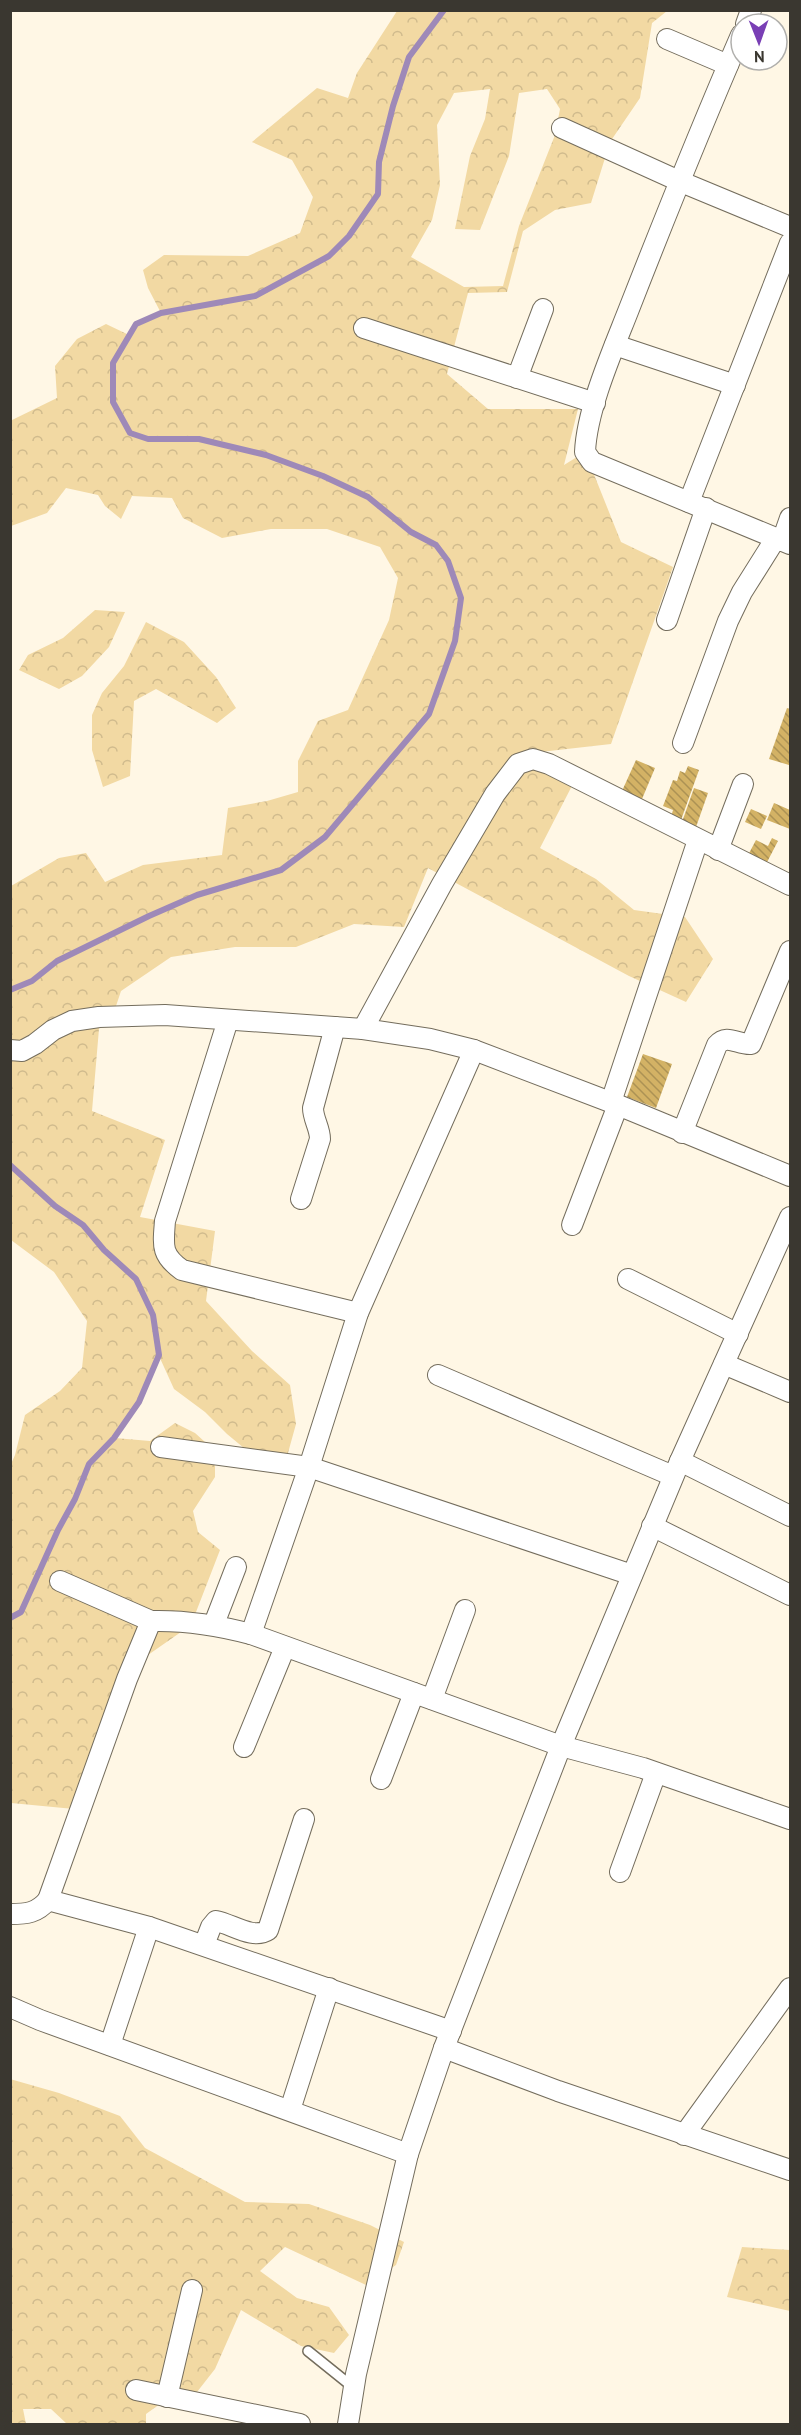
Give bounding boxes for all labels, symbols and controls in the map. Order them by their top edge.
north arrow [729,12,789,72]
text: N [754,47,765,67]

